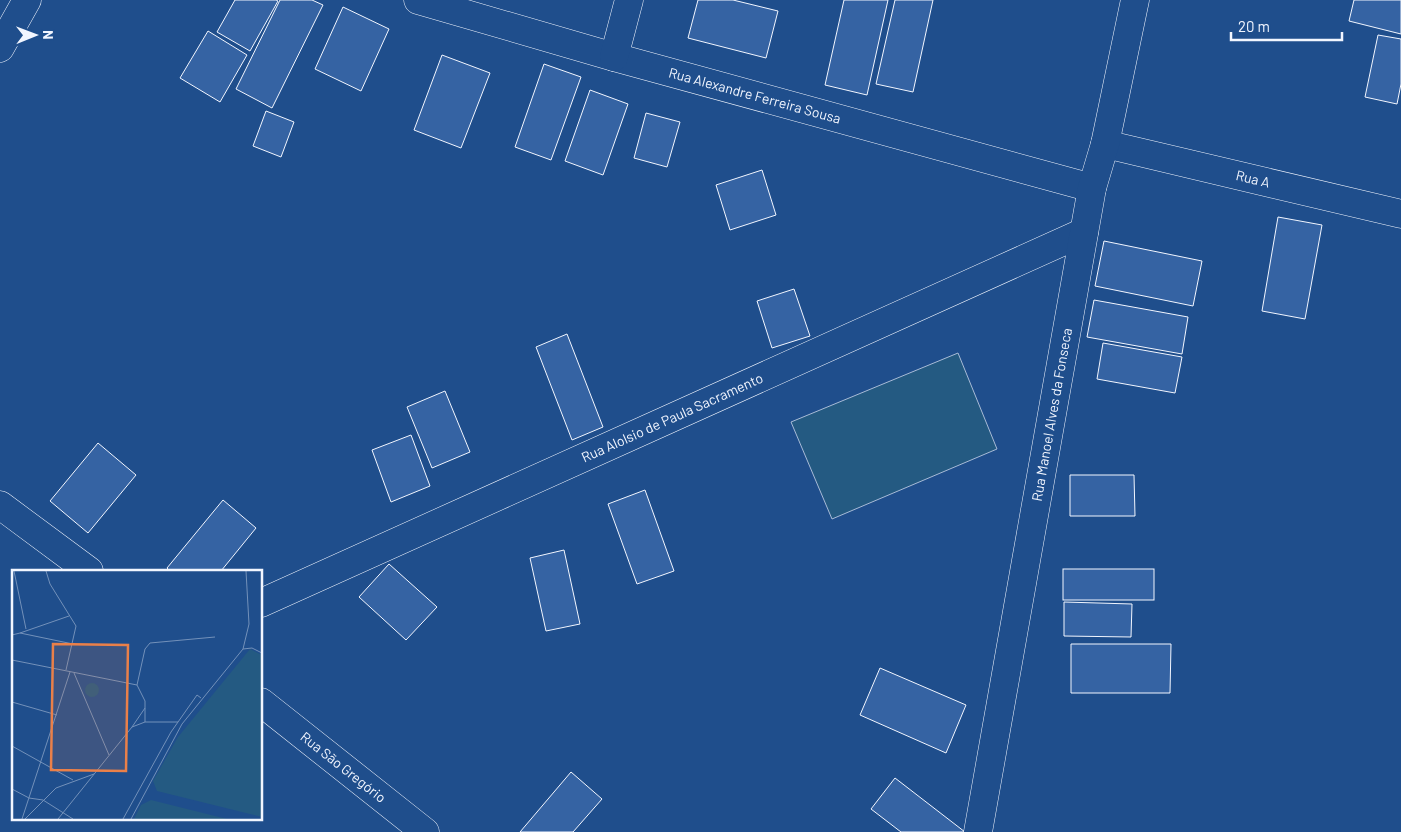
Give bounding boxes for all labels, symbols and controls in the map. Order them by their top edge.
north arrow [10,10,60,60]
scale bar [1231,10,1342,42]
text: 20 m [1238,17,1270,35]
text: N [40,30,57,40]
street label: Rua Alexandre Ferreira Sousa [667,63,843,127]
street label: Rua A [1234,166,1272,191]
street label: Rua Manoel Alves da Fonseca [1028,326,1075,502]
street label: Rua Alolsio de Paula Sacramento [578,369,765,466]
inset map [12,570,262,820]
street label: Rua São Gregório [298,728,390,806]

